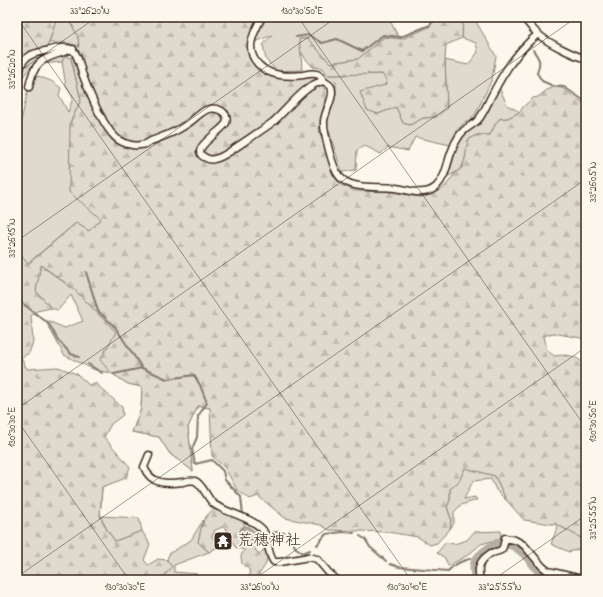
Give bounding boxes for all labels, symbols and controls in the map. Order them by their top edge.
text: 33°26'20"N [70,4,110,19]
text: 130°30'50"E [281,4,323,19]
text: 33°26'20"N [5,49,20,89]
text: 33°26'05"N [586,162,601,202]
text: 33°26'15"N [5,218,20,258]
text: 130°30'50"E [586,400,601,442]
text: 130°30'30"E [5,407,20,447]
text: 33°25'55"N [586,496,601,540]
place label: 荒穂神社 [237,529,301,553]
temple icon: 荒穂神社 [212,530,234,552]
text: 130°30'30"E [105,580,145,595]
text: 33°26'00"N [240,580,280,595]
text: 130°30'40"E [387,580,427,595]
text: 33°25'55"N [478,580,522,595]

